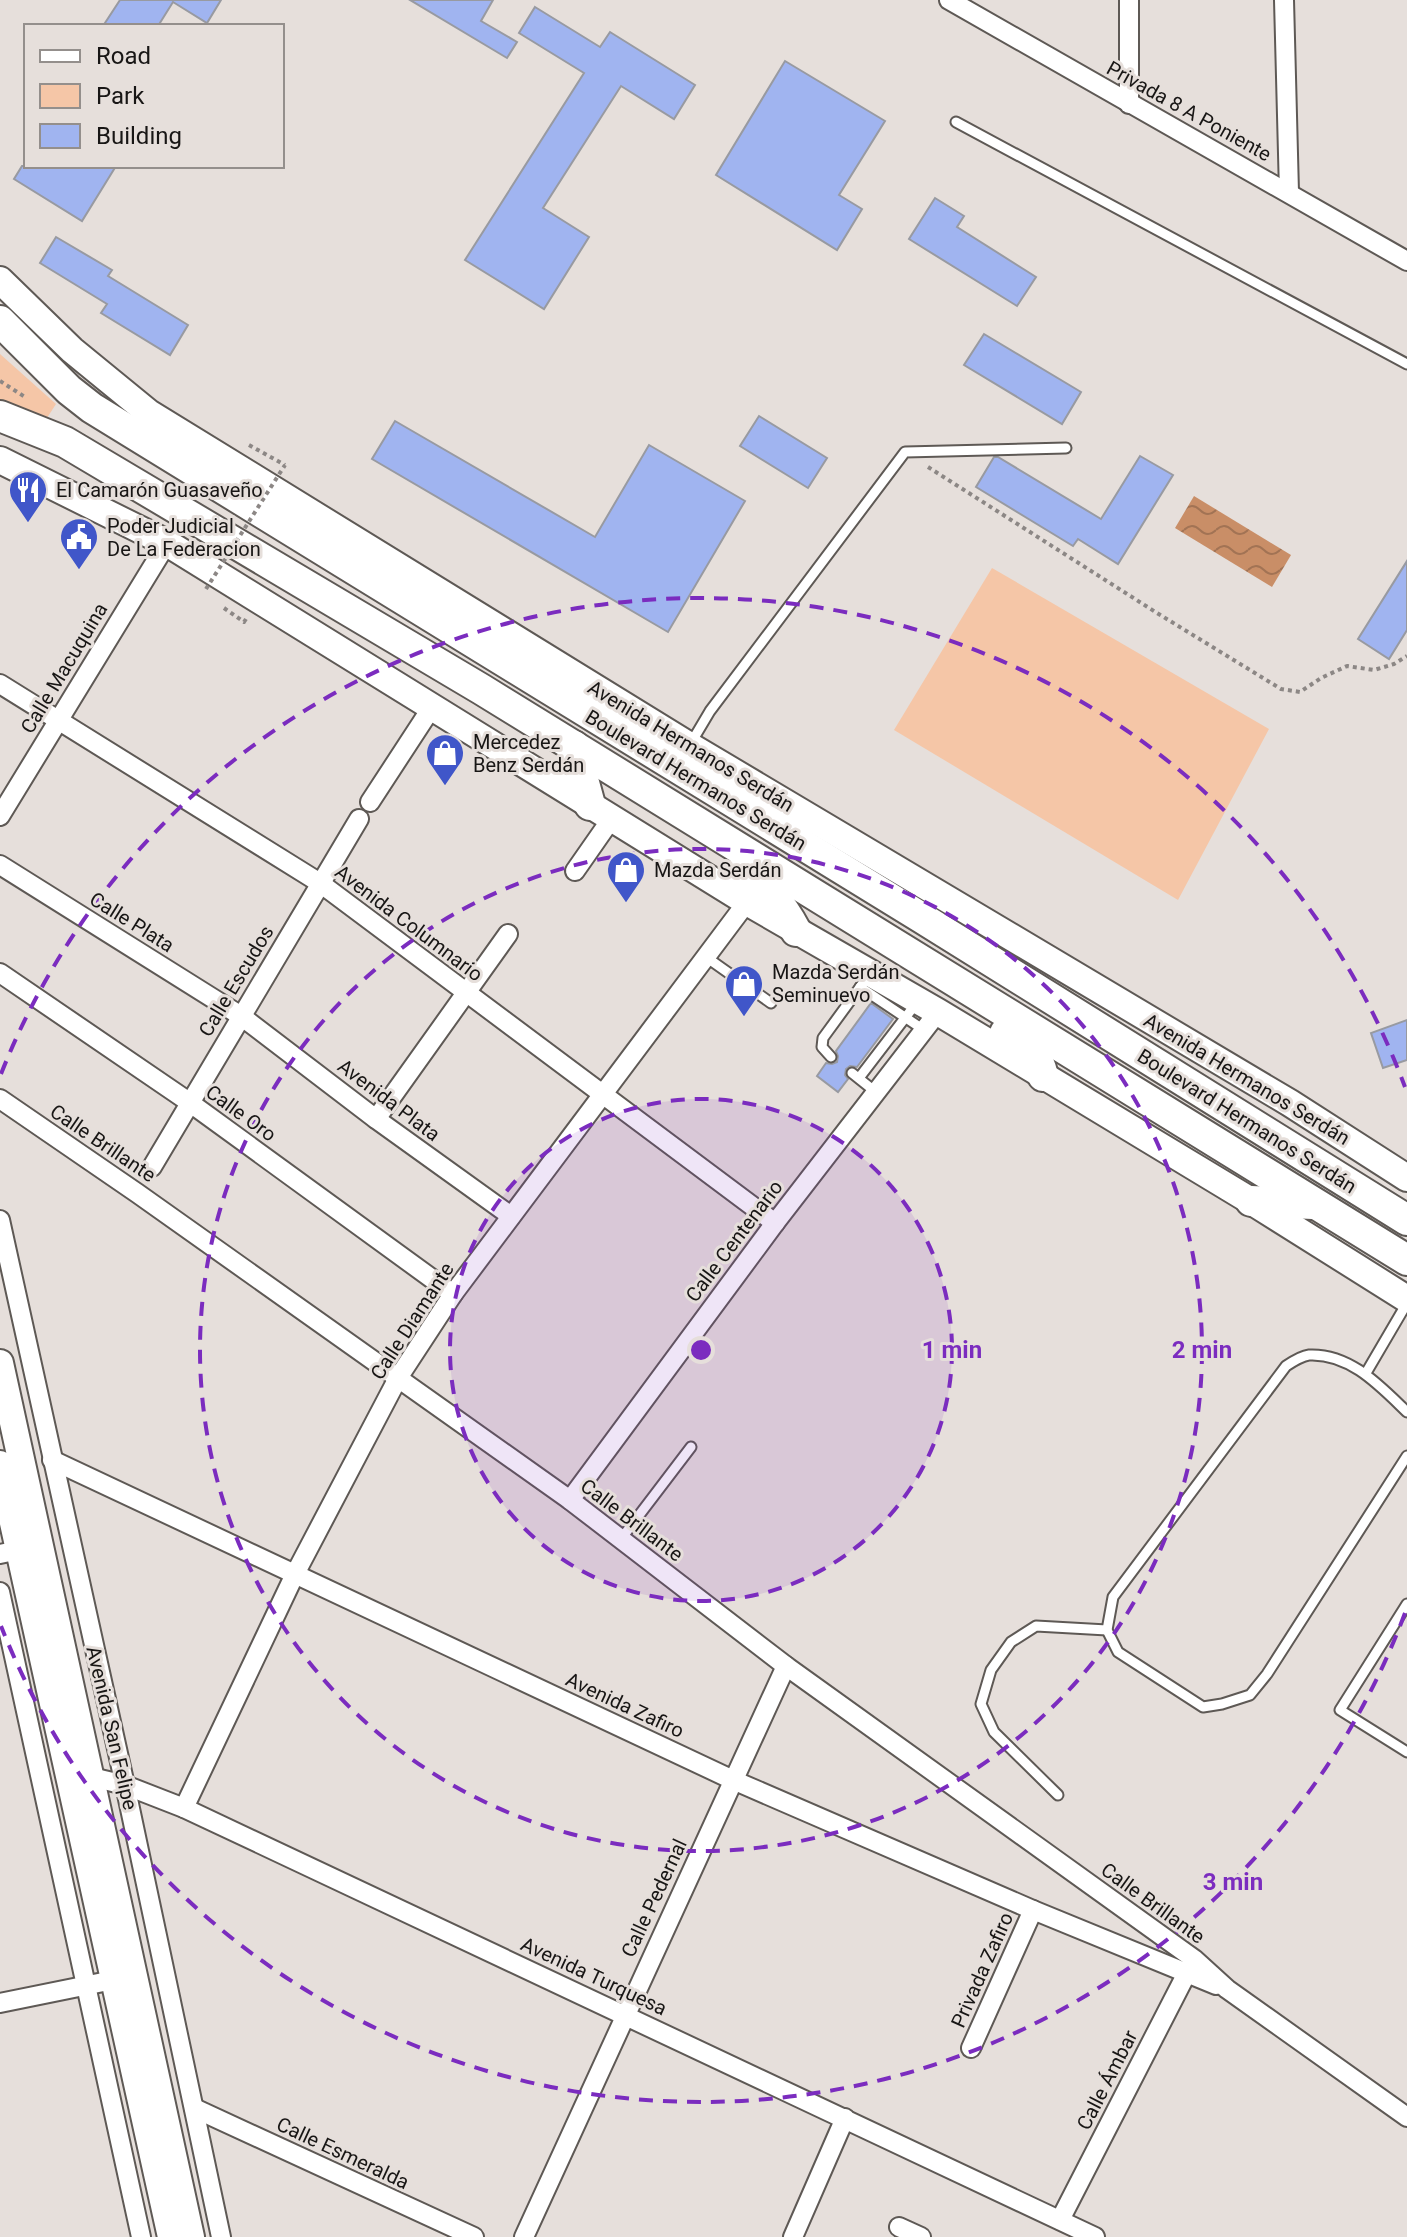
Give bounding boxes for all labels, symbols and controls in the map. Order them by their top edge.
legend [24,24,284,168]
text: Road [96,42,151,70]
street label: Privada 8 A Poniente [1102,56,1276,166]
text: Park [96,82,145,110]
text: Building [96,122,182,150]
restaurant icon: El Camarón Guasaveño [7,469,49,524]
place label: El Camarón Guasaveño [56,478,263,502]
place label: Poder Judicial De La Federacion [107,514,261,561]
public building icon: Poder Judicial De La Federacion [58,516,100,571]
street label: Calle Macuquina [16,598,112,738]
street label: Avenida Hermanos Serdán [584,675,798,817]
street label: Boulevard Hermanos Serdán [581,704,811,856]
place label: Mercedez Benz Serdán [473,730,584,777]
shop icon: Mercedez Benz Serdán [424,732,466,787]
shop icon: Mazda Serdán [605,849,647,904]
place label: Mazda Serdán [654,858,782,882]
street label: Avenida Columnario [330,860,488,986]
street label: Calle Plata [85,887,179,957]
street label: Calle Escudos [193,921,279,1041]
place label: Mazda Serdán Seminuevo [772,960,900,1007]
shop icon: Mazda Serdán Seminuevo [723,963,765,1018]
street label: Avenida Hermanos Serdán [1140,1008,1354,1150]
street label: Boulevard Hermanos Serdán [1133,1044,1361,1198]
street label: Avenida Plata [333,1054,445,1146]
street label: Calle Oro [201,1080,281,1146]
street label: Calle Brillante [46,1099,160,1187]
street label: Calle Centenario [680,1175,788,1307]
street label: Calle Diamante [365,1258,459,1384]
centre of rings [687,1336,715,1364]
text: 1 min [922,1336,982,1364]
text: 2 min [1172,1336,1232,1364]
street label: Calle Brillante [576,1474,688,1566]
street label: Avenida San Felipe [81,1644,143,1812]
street label: Avenida Zafiro [562,1667,688,1743]
street label: Calle Pedernal [616,1835,692,1961]
street label: Calle Brillante [1097,1857,1209,1949]
text: 3 min [1203,1868,1263,1896]
street label: Privada Zafiro [946,1909,1018,2031]
street label: Avenida Turquesa [517,1932,671,2020]
street label: Calle Ámbar [1072,2026,1142,2134]
street label: Calle Esmeralda [273,2112,413,2194]

